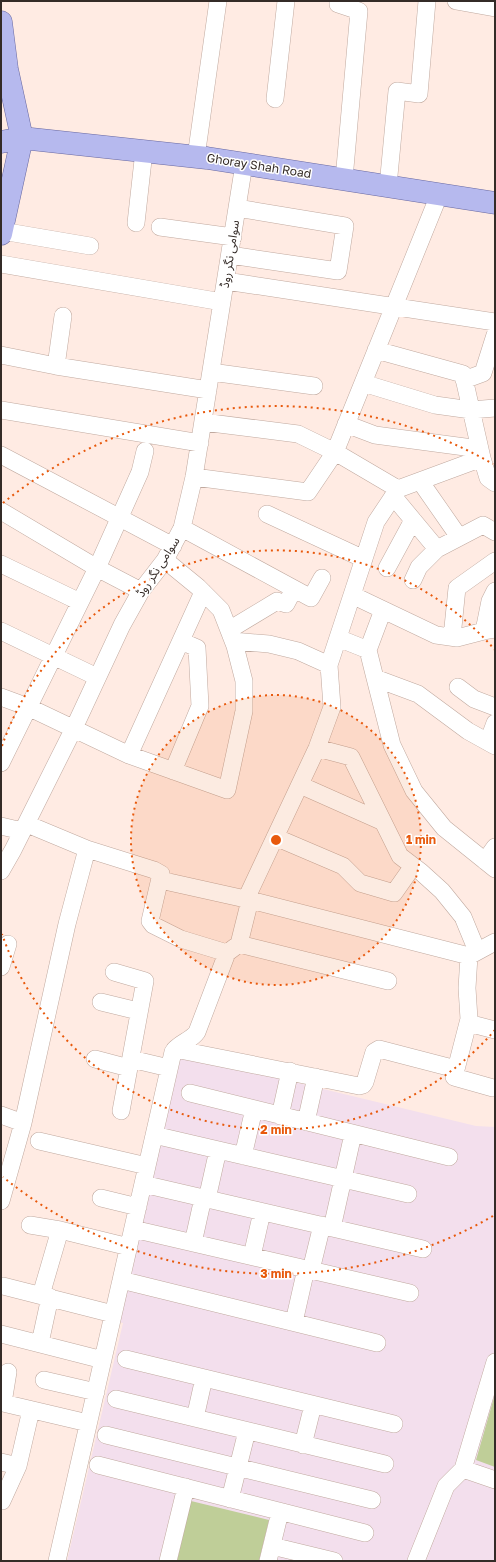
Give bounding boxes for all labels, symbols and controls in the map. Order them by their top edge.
street label: Ghoray Shah Road [206,150,312,181]
street label: سوامی نگر روڈ [217,219,242,289]
street label: سوامی نگر روڈ [133,534,183,600]
text: 1 min [406,832,436,847]
centre of rings [269,833,283,847]
text: 2 min [260,1122,292,1137]
text: 3 min [260,1266,292,1281]

